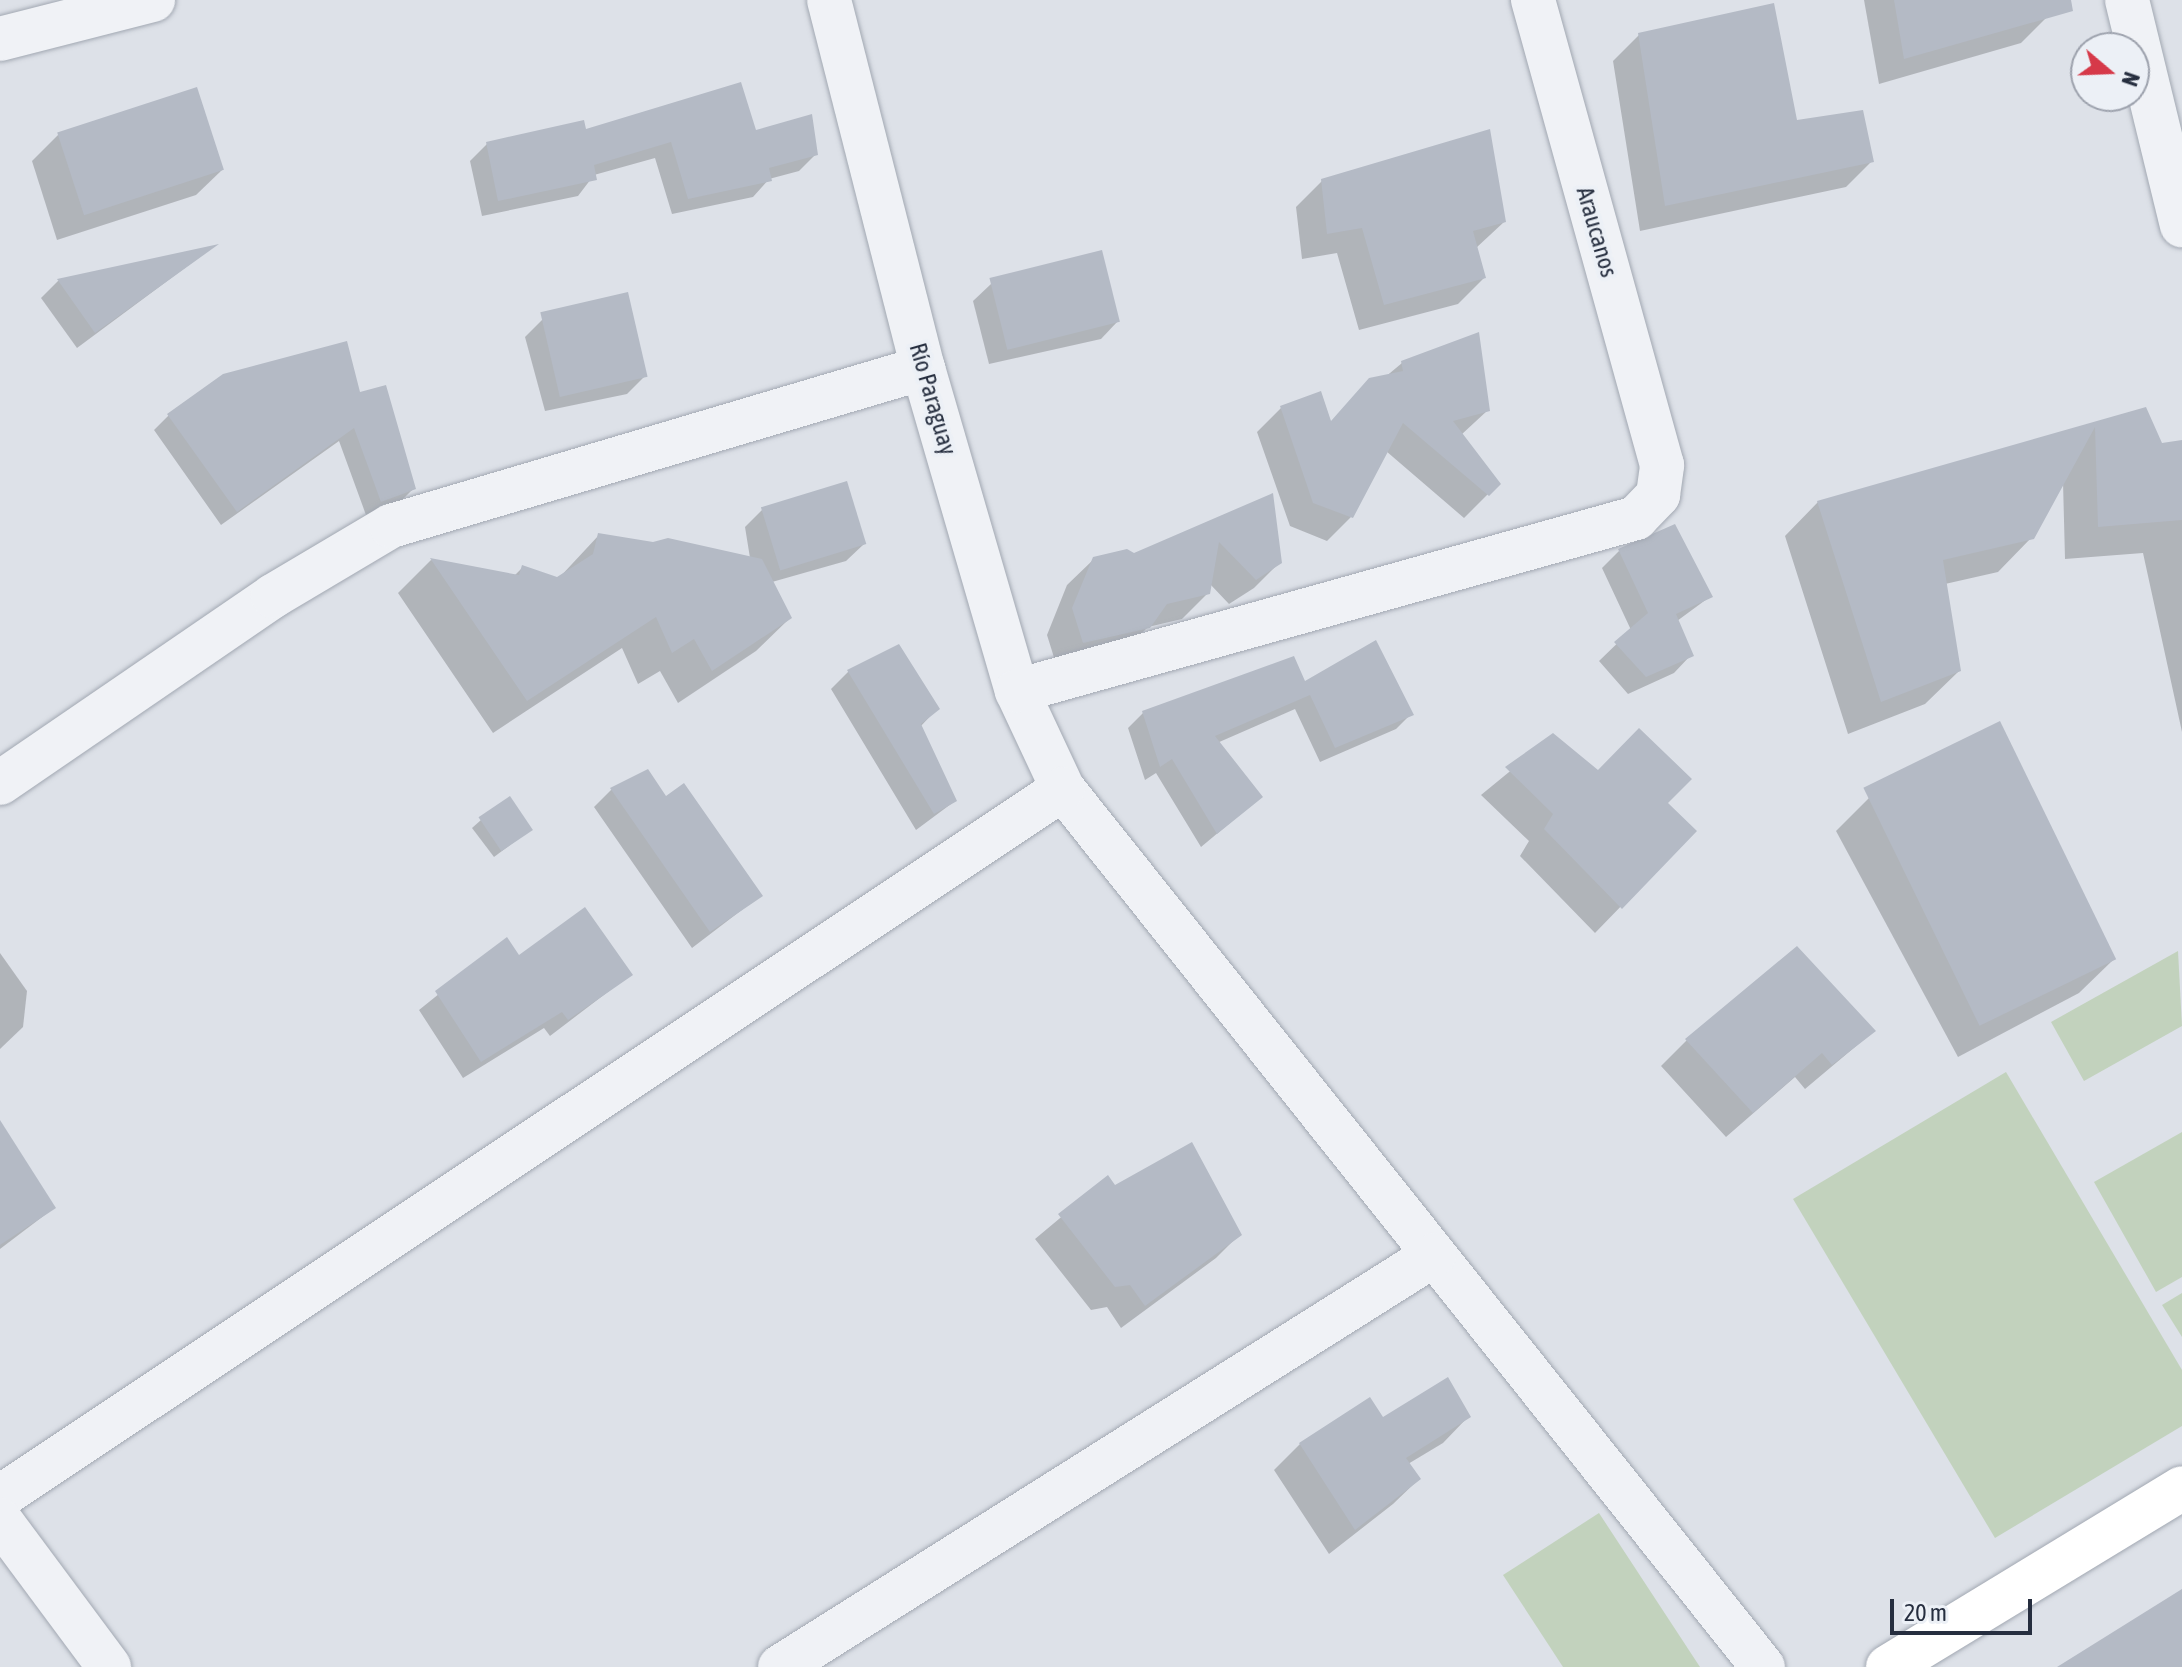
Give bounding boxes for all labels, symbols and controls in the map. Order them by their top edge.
north arrow [2070,32,2150,112]
text: N [2116,69,2145,90]
street label: Araucanos [1570,184,1624,280]
street label: Río Paraguay [903,340,963,458]
scale bar [1894,1583,2036,1633]
text: 20 m [1904,1599,1947,1626]

